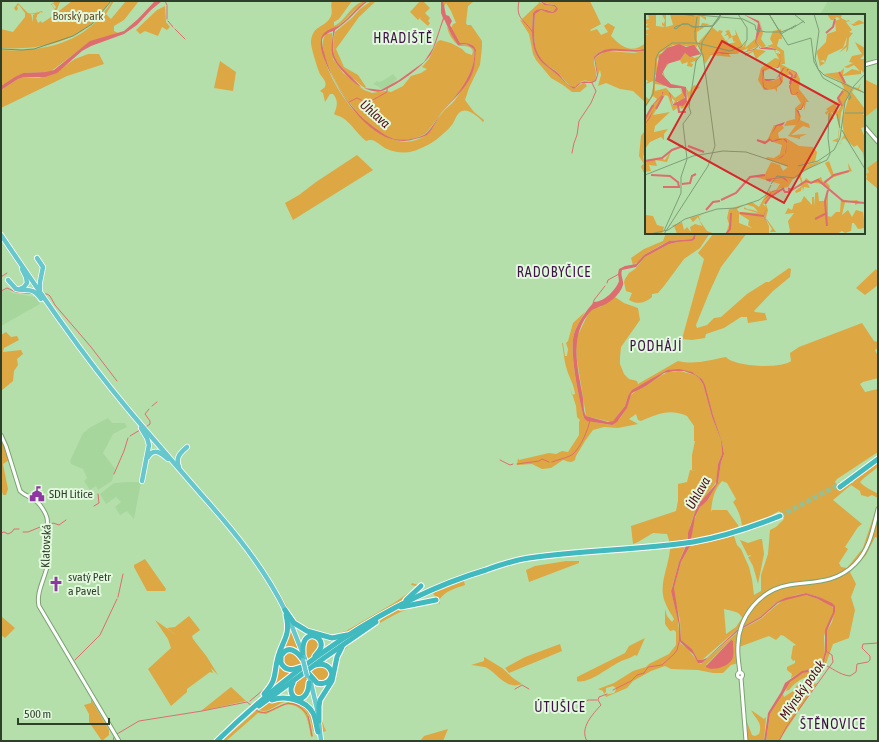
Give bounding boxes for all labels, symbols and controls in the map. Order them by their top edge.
park label: Borský park [52,9,104,23]
inset map [645,14,865,234]
district label: HRADIŠTĚ [373,30,433,46]
water label: Úhlava [357,97,393,131]
district label: RADOBYČICE [517,263,591,280]
district label: PODHÁJÍ [630,338,682,354]
water label: Úhlava [683,474,713,512]
public building icon: SDH Litice [28,485,46,503]
place label: SDH Litice [49,487,93,501]
street label: Klatovská [38,524,54,568]
place label: svatý Petr a Pavel [68,570,111,598]
church icon: svatý Petr a Pavel [47,575,65,593]
water label: Mlýnský potok [776,657,828,723]
district label: ÚTUŠICE [534,699,586,715]
scale bar [18,700,109,726]
text: 500 m [24,707,51,721]
district label: ŠTĚNOVICE [800,716,866,732]

